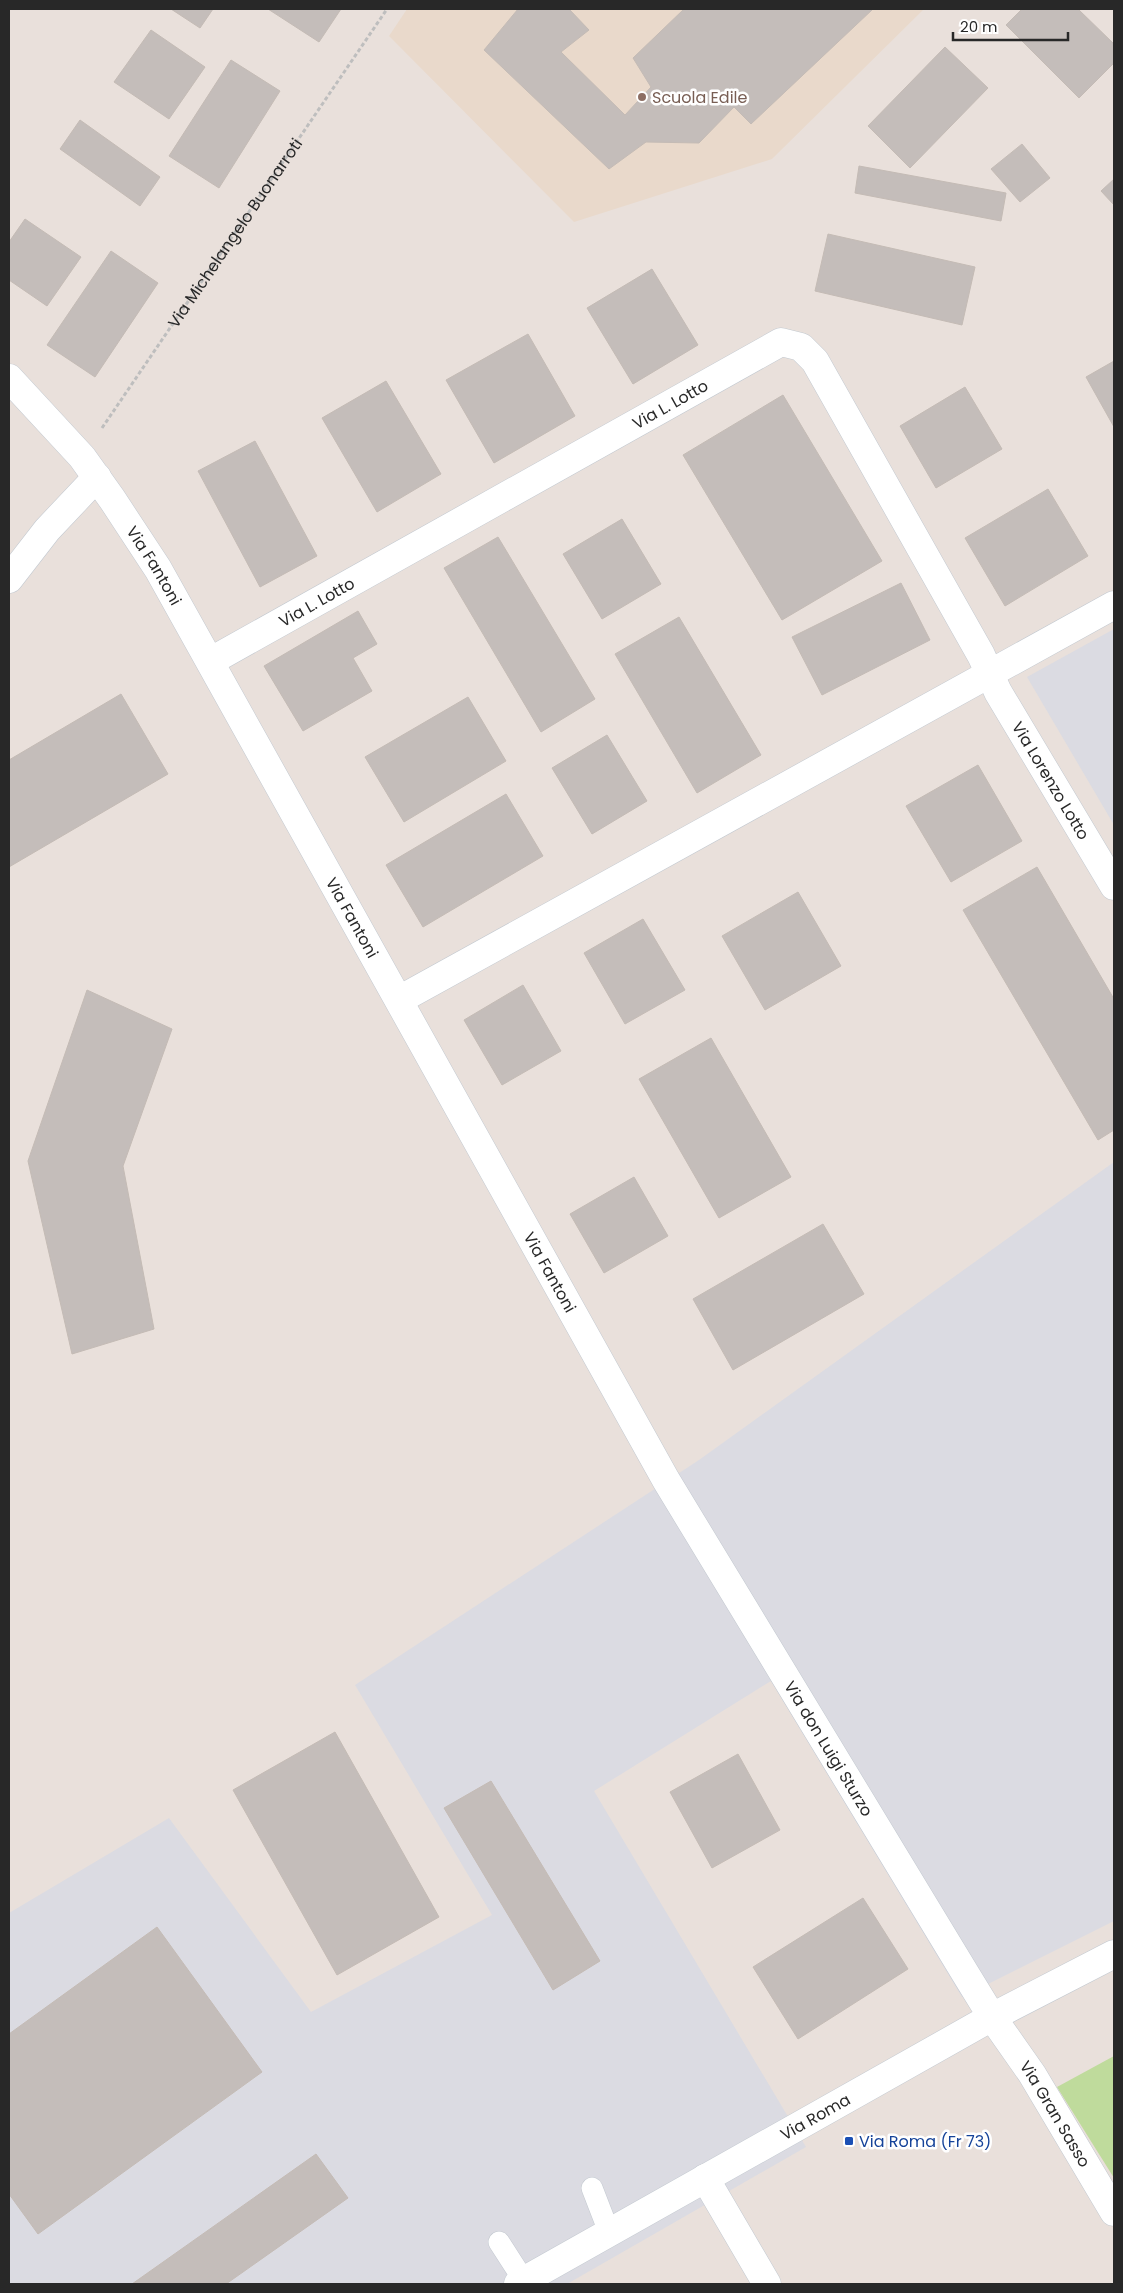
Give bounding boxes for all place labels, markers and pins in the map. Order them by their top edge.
place label: Scuola Edile [652,86,748,109]
marker: Scuola Edile [636,91,648,103]
place label: Via Roma (Fr 73) [859,2130,991,2153]
marker: Via Roma (Fr 73) [843,2135,855,2147]

